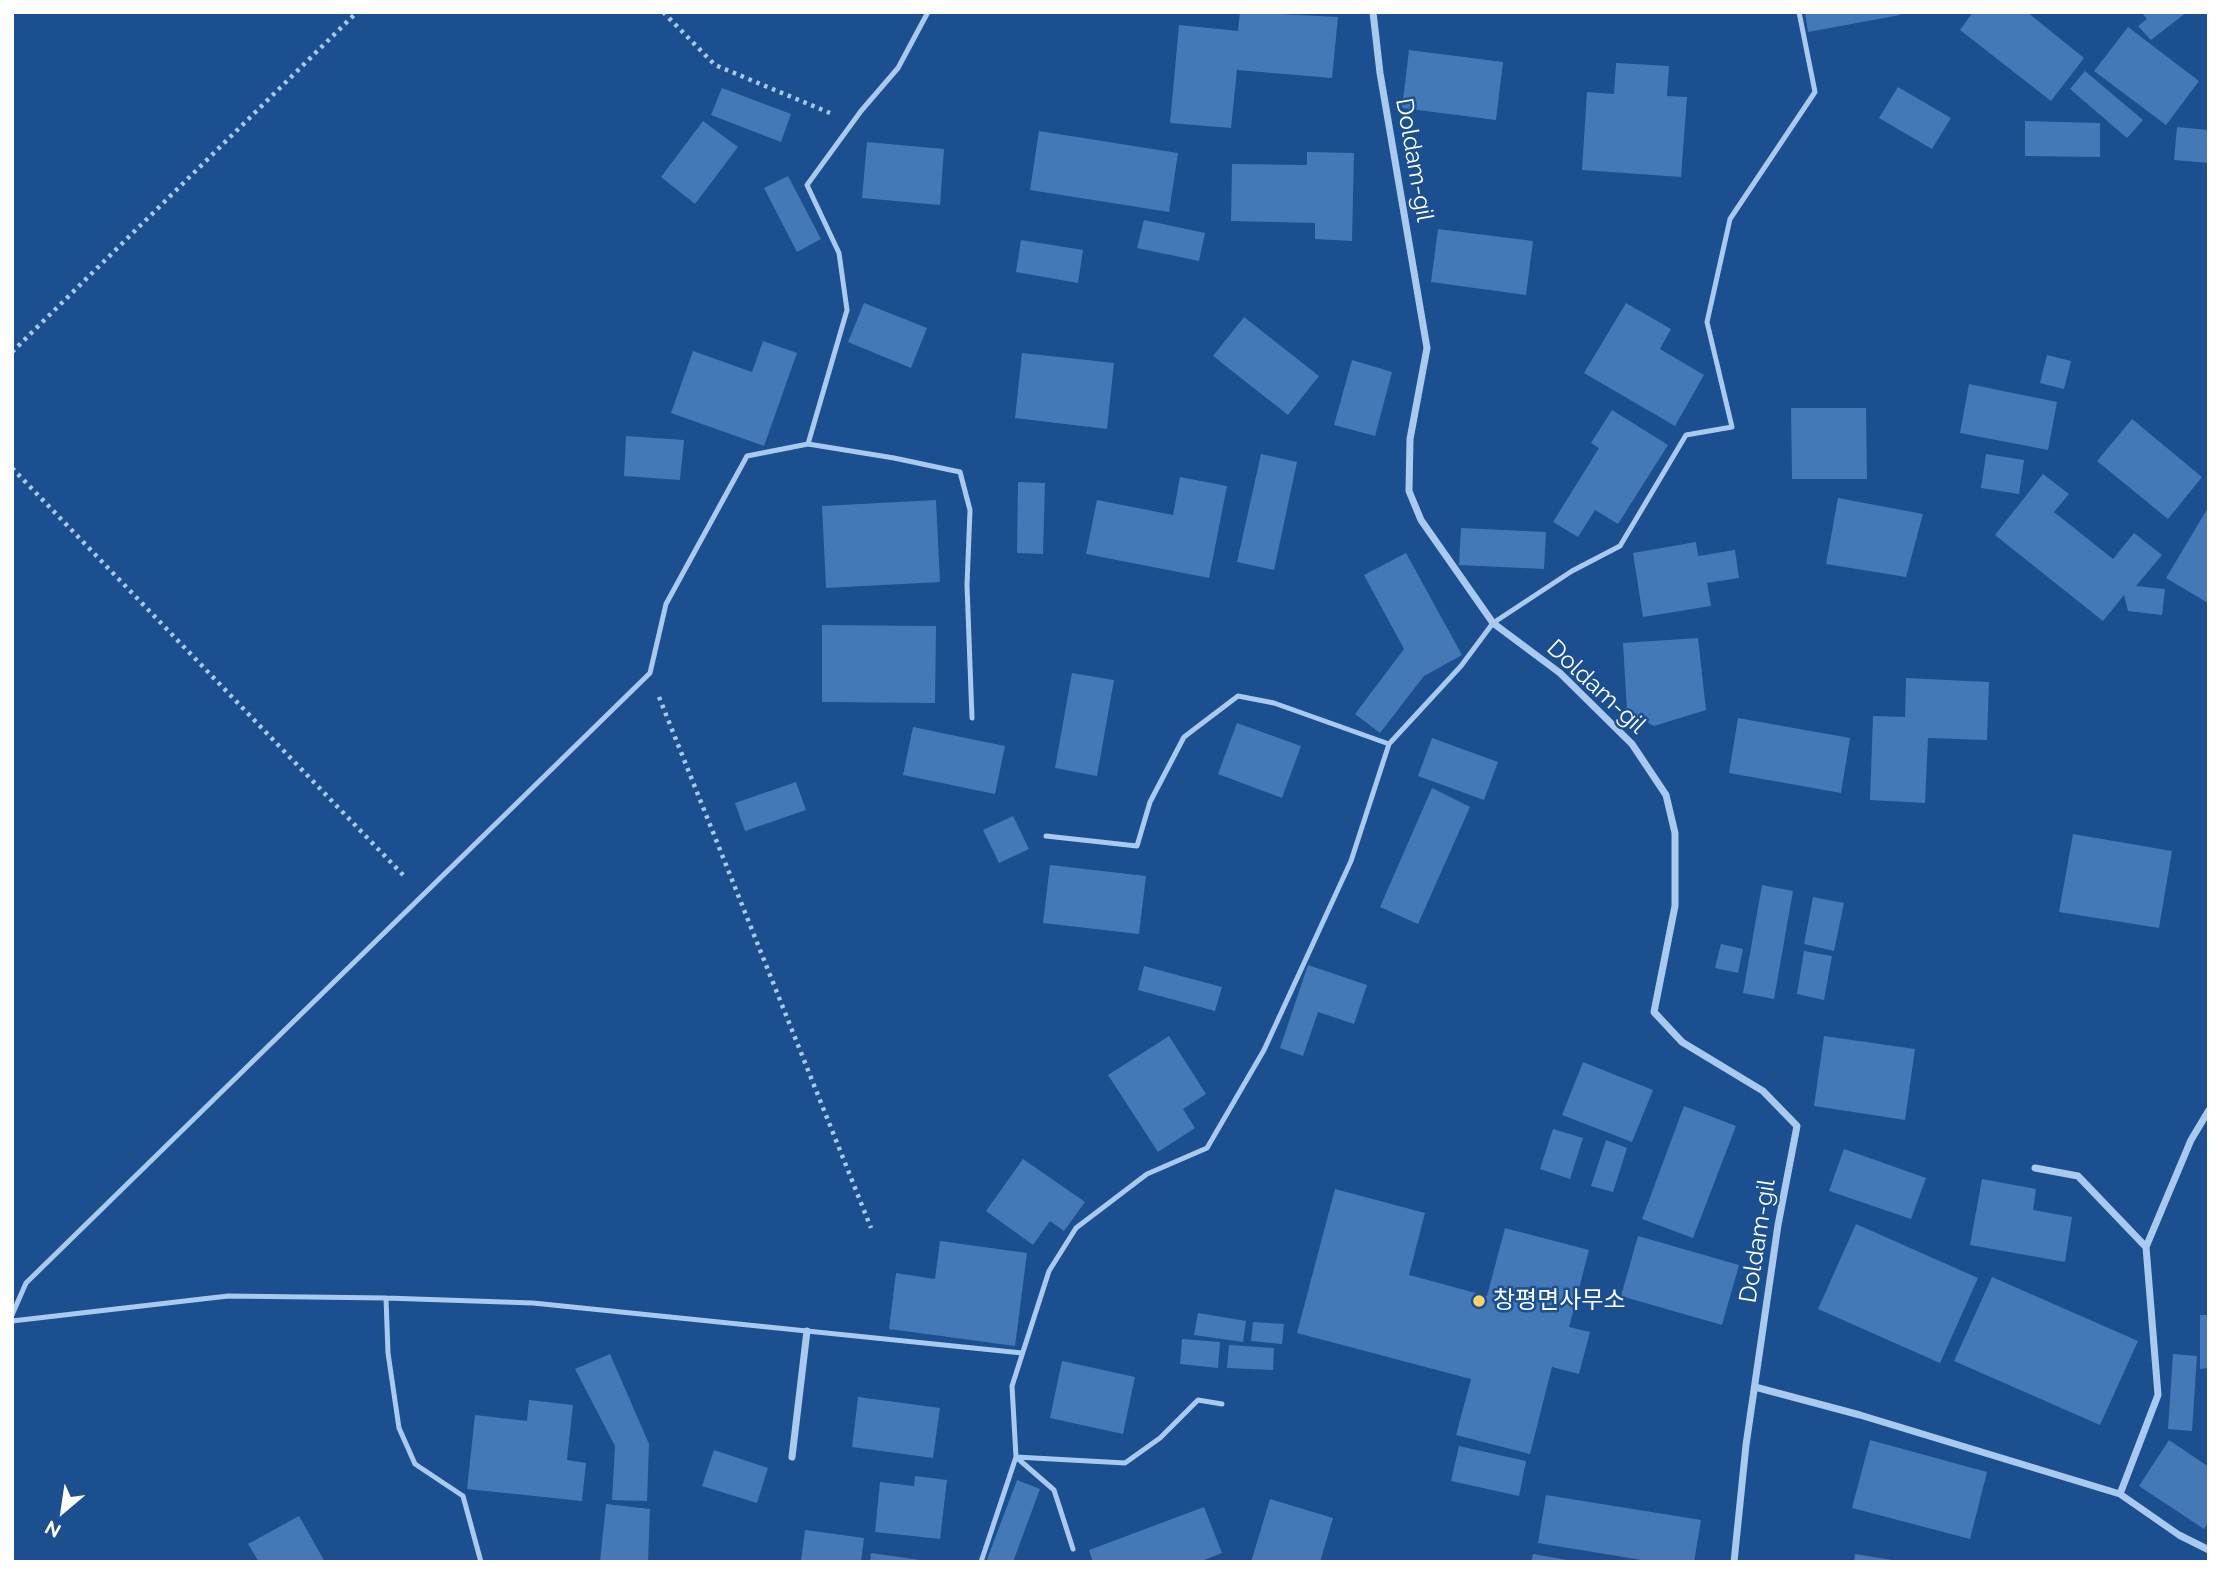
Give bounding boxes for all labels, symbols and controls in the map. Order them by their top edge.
street label: Doldam-gil [1389,96,1439,224]
street label: Doldam-gil [1541,634,1651,740]
street label: Doldam-gil [1734,1177,1782,1305]
place label: 창평면사무소 [1493,1287,1625,1315]
marker: 창평면사무소 [1471,1293,1487,1309]
north arrow [28,1476,98,1546]
text: N [41,1516,64,1543]

